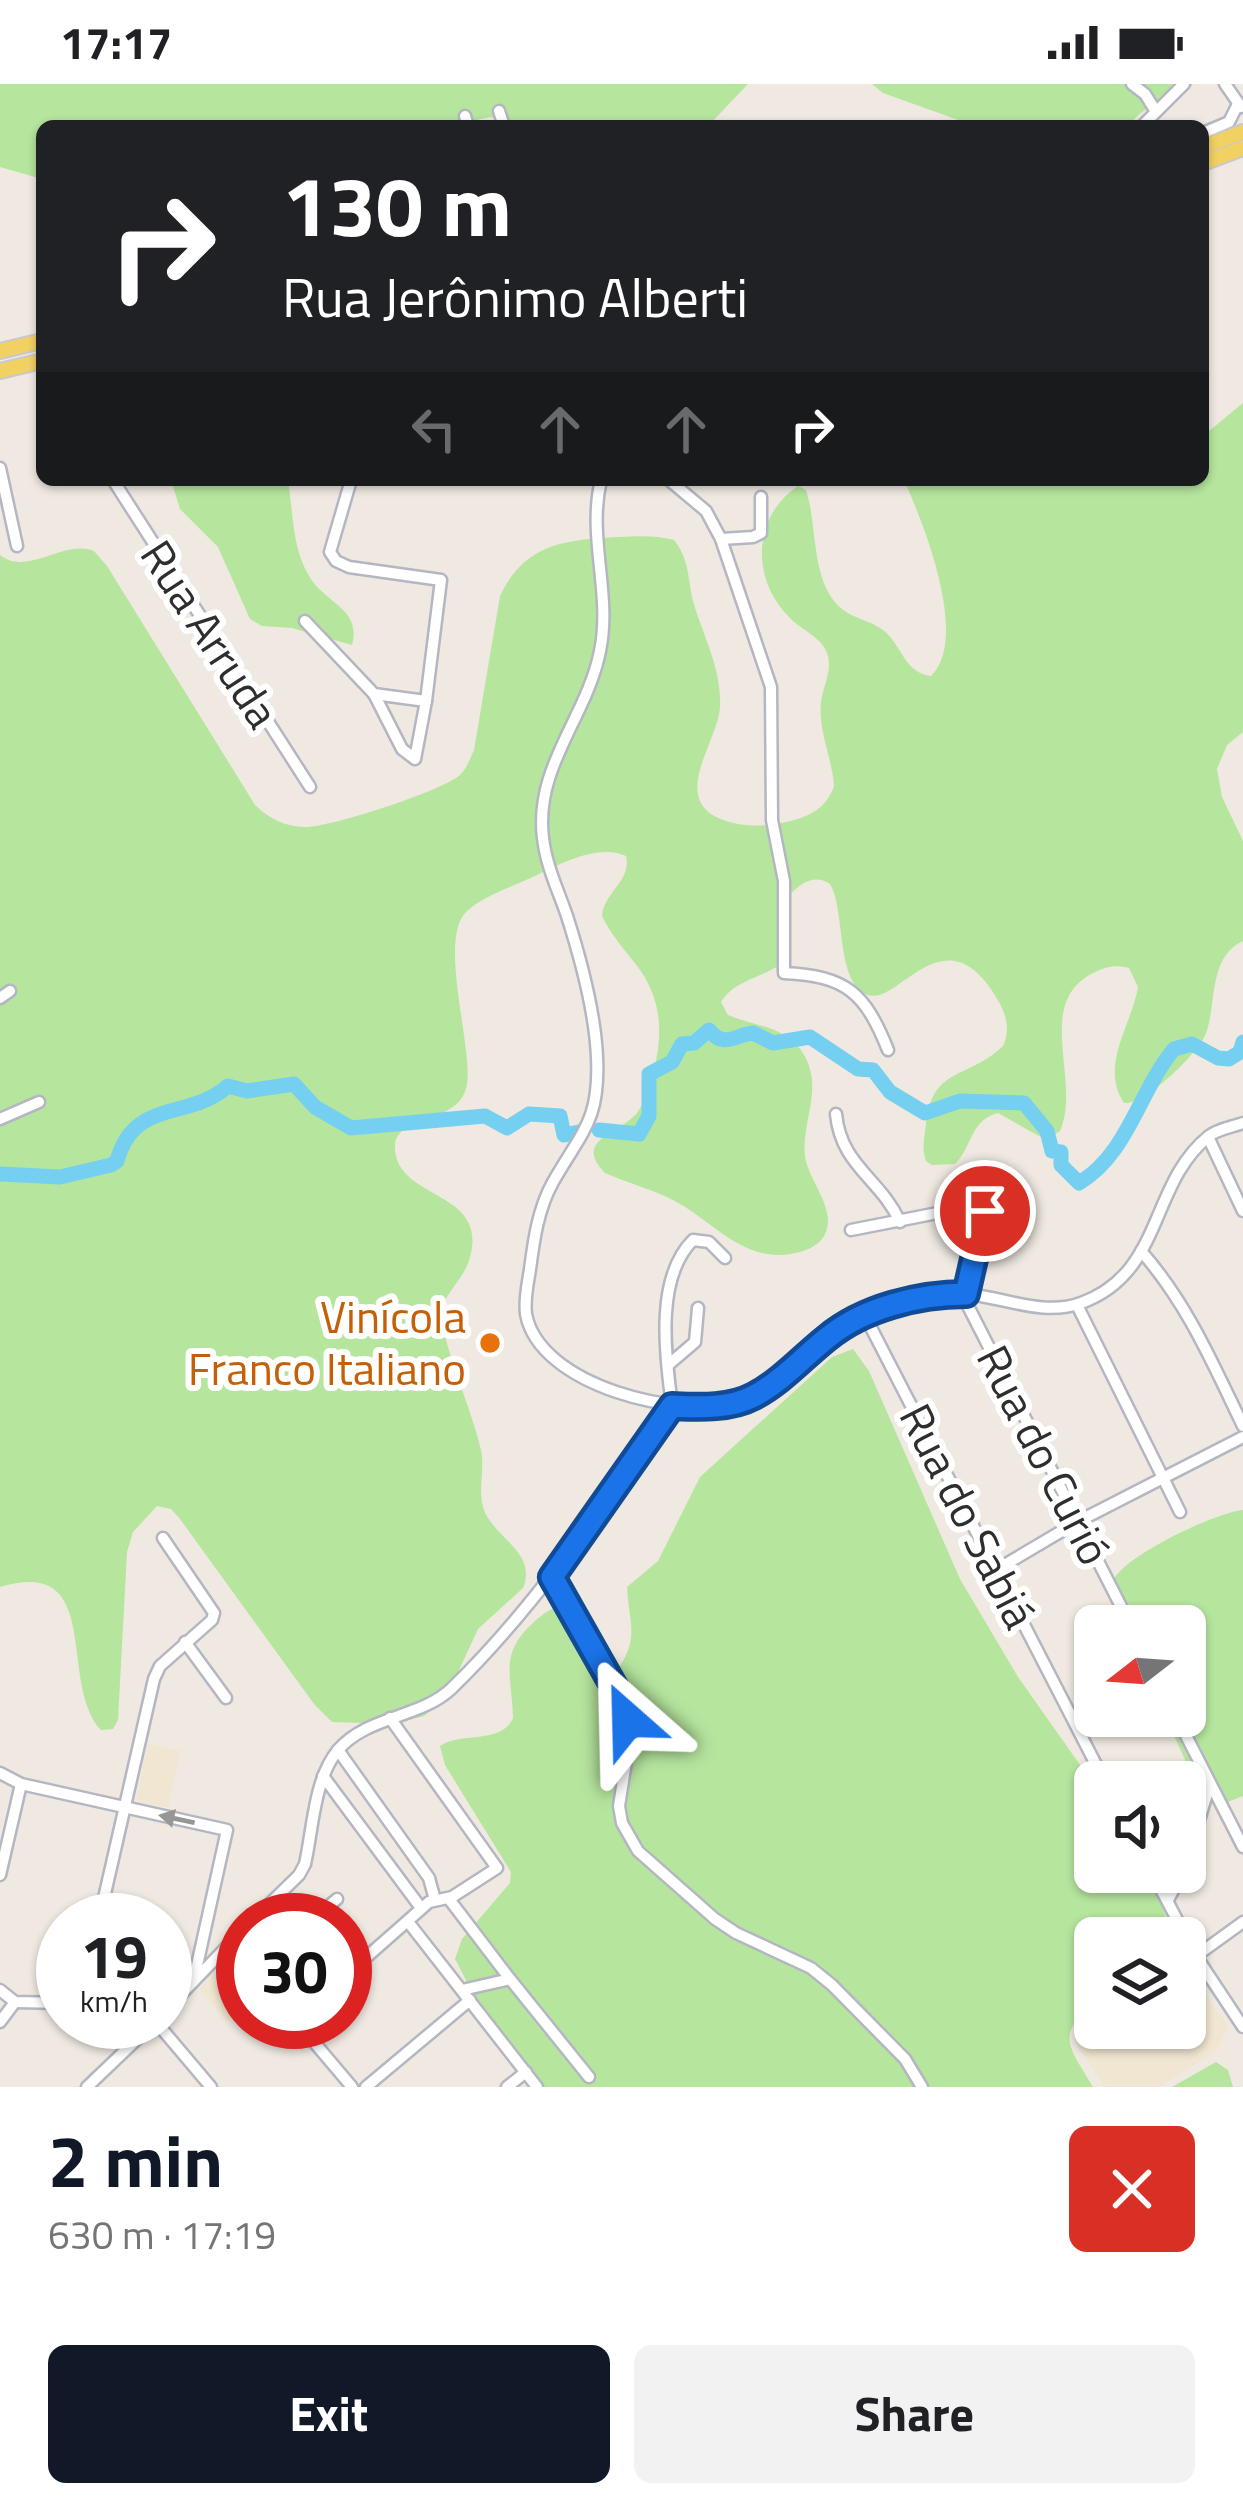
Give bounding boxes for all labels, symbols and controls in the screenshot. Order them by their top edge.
text: 17:17 [60,8,172,76]
text: 130 m [282,141,512,269]
icon: right [84,168,240,324]
text: Rua Jerônimo Alberti [282,256,748,338]
icon: left [401,396,467,462]
icon: ahead [527,396,593,462]
icon: ahead [653,396,719,462]
icon: right [779,396,845,462]
street label: Rua Arruda [125,526,297,741]
pin [934,1160,1036,1262]
icon: arrive [952,1178,1018,1244]
place label: Vinícola Franco Italiano [188,1282,466,1402]
marker: Vinícola Franco Italiano [477,1330,503,1356]
street label: Rua do Curió [960,1333,1129,1576]
street label: Rua do Sabiá [883,1391,1055,1640]
north arrow [1074,1605,1206,1737]
map controls [1074,1605,1206,2049]
position arrow [565,1657,691,1783]
button: sound [1074,1761,1206,1893]
one-way arrow [157,1809,195,1828]
speed limit sign: 30 [216,1893,372,2049]
text: 19 [80,1910,148,2001]
button: layers [1074,1917,1206,2049]
text: km/h [80,1978,148,2024]
text: 2 min [48,2105,223,2215]
button: close [1069,2126,1195,2252]
text: 630 m · 17:19 [48,2205,276,2264]
button: Exit [48,2345,610,2483]
button: Share [634,2345,1195,2483]

